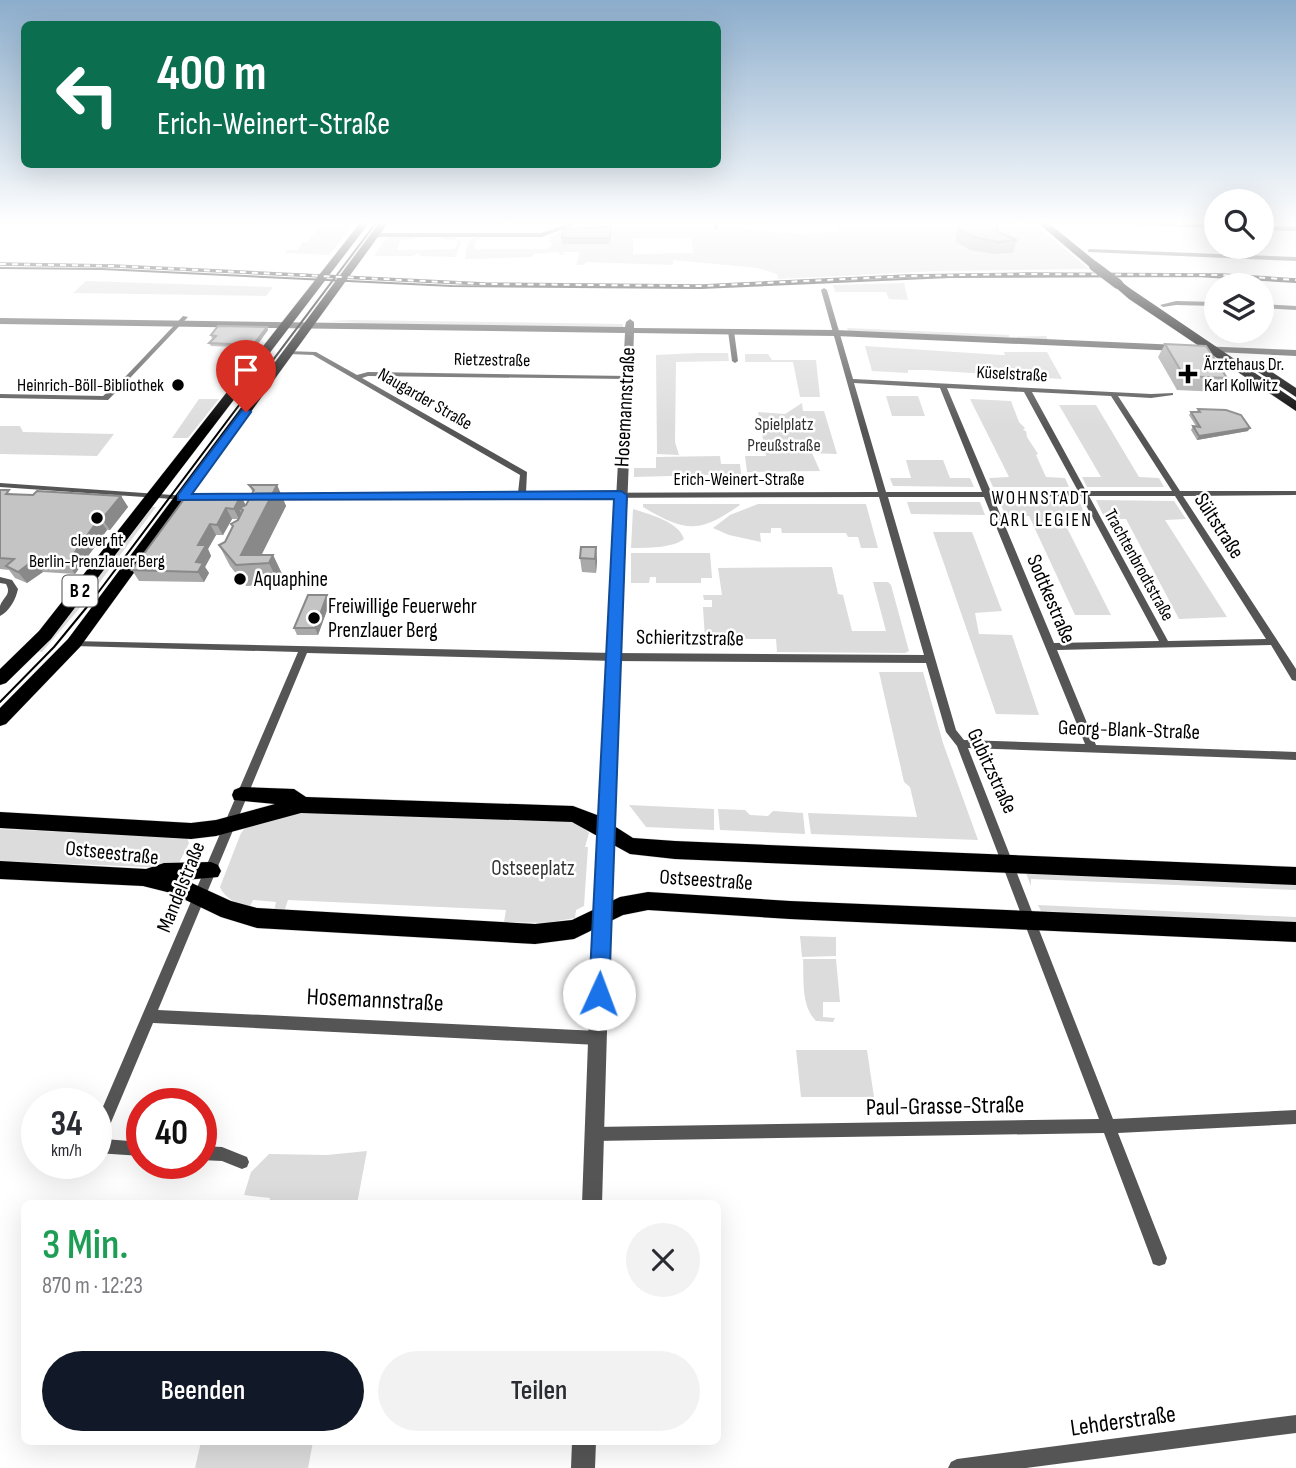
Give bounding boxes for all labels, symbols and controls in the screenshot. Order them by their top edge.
text: 400 m [157,45,267,104]
icon: left [42,49,133,140]
text: Erich-Weinert-Straße [157,105,390,144]
map controls [1204,189,1274,343]
button: search [1204,189,1274,259]
button: layers [1204,273,1274,343]
pin [216,340,276,412]
street label: Hosemannstraße [609,346,641,468]
street label: Rietzestraße [454,349,530,371]
icon: arrive [227,351,265,389]
place label: Ärztehaus Dr. Karl Kollwitz [1203,354,1284,396]
street label: Küselstraße [976,362,1048,386]
street label: Naugarder Straße [374,364,476,434]
marker: Ärztehaus Dr. Karl Kollwitz [1178,364,1198,384]
place label: Heinrich-Böll-Bibliothek [17,375,164,396]
marker: Heinrich-Böll-Bibliothek [170,377,186,393]
park label: Spielplatz Preußstraße [747,414,821,456]
street label: Erich-Weinert-Straße [673,469,805,490]
district label: WOHNSTADT CARL LEGIEN [989,487,1093,532]
street label: Sültstraße [1189,489,1249,563]
street label: Trachtenbrodtstraße [1100,506,1178,624]
marker: clever fit Berlin-Prenzlauer Berg [89,510,105,526]
place label: clever fit Berlin-Prenzlauer Berg [29,530,165,572]
street label: Sodtkestraße [1021,551,1081,647]
place label: Aquaphine [253,567,328,592]
marker: Aquaphine [232,571,248,587]
road number: B 2 [62,576,98,606]
place label: Freiwillige Feuerwehr Prenzlauer Berg [328,594,477,643]
marker: Freiwillige Feuerwehr Prenzlauer Berg [306,610,322,626]
street label: Schieritzstraße [636,625,744,651]
street label: Georg-Blank-Straße [1058,715,1200,745]
street label: Gubitzstraße [961,724,1023,818]
street label: Ostseestraße [64,836,160,870]
street label: Mandelstraße [151,838,211,936]
park label: Ostseeplatz [491,856,575,881]
street label: Ostseestraße [658,864,754,896]
position arrow [562,957,636,1031]
street label: Hosemannstraße [306,982,444,1018]
speed limit sign: 40 [126,1088,217,1179]
street label: Paul-Grasse-Straße [866,1090,1024,1122]
text: 34 [51,1103,83,1146]
text: km/h [51,1140,82,1161]
text: 3 Min. [42,1220,128,1271]
button: close [626,1223,700,1297]
text: 870 m · 12:23 [42,1272,143,1300]
button: Beenden [42,1351,364,1431]
button: Teilen [378,1351,700,1431]
street label: Lehderstraße [1068,1399,1178,1443]

